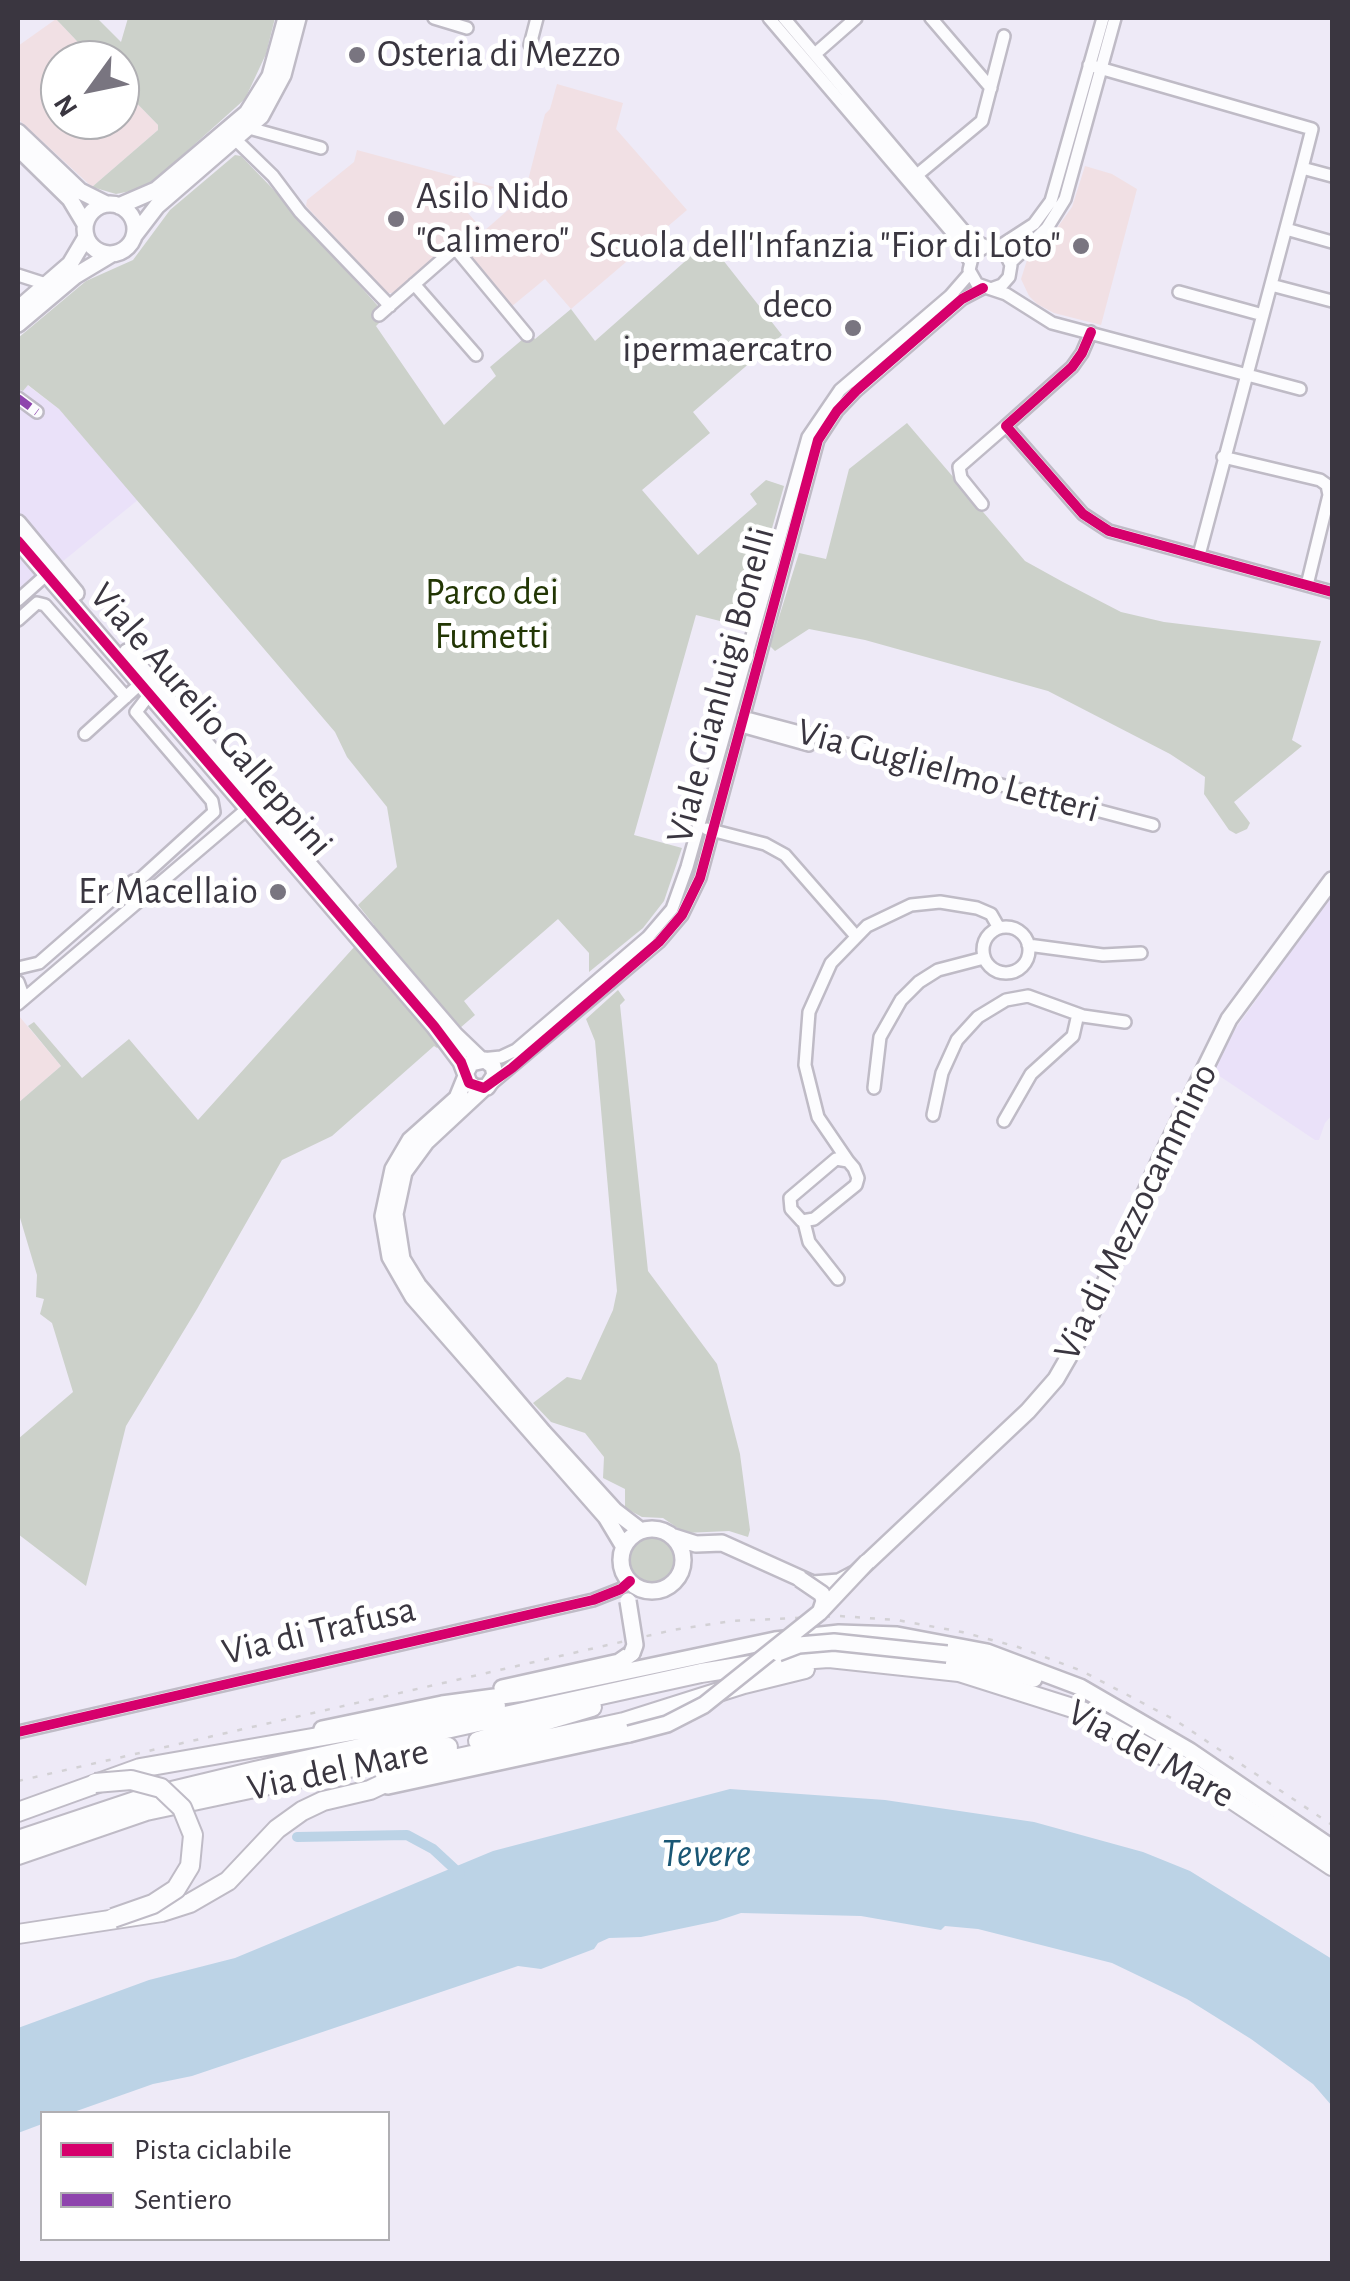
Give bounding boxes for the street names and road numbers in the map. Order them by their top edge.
street label: Viale Gianluigi Bonelli [657,522,785,848]
street label: Viale Aurelio Galleppini [80,574,342,866]
street label: Via Guglielmo Letteri [792,709,1104,833]
street label: Via di Mezzocammino [1044,1056,1228,1368]
street label: Via di Trafusa [218,1587,420,1675]
street label: Via del Mare [1060,1689,1242,1819]
street label: Via del Mare [243,1729,433,1811]

